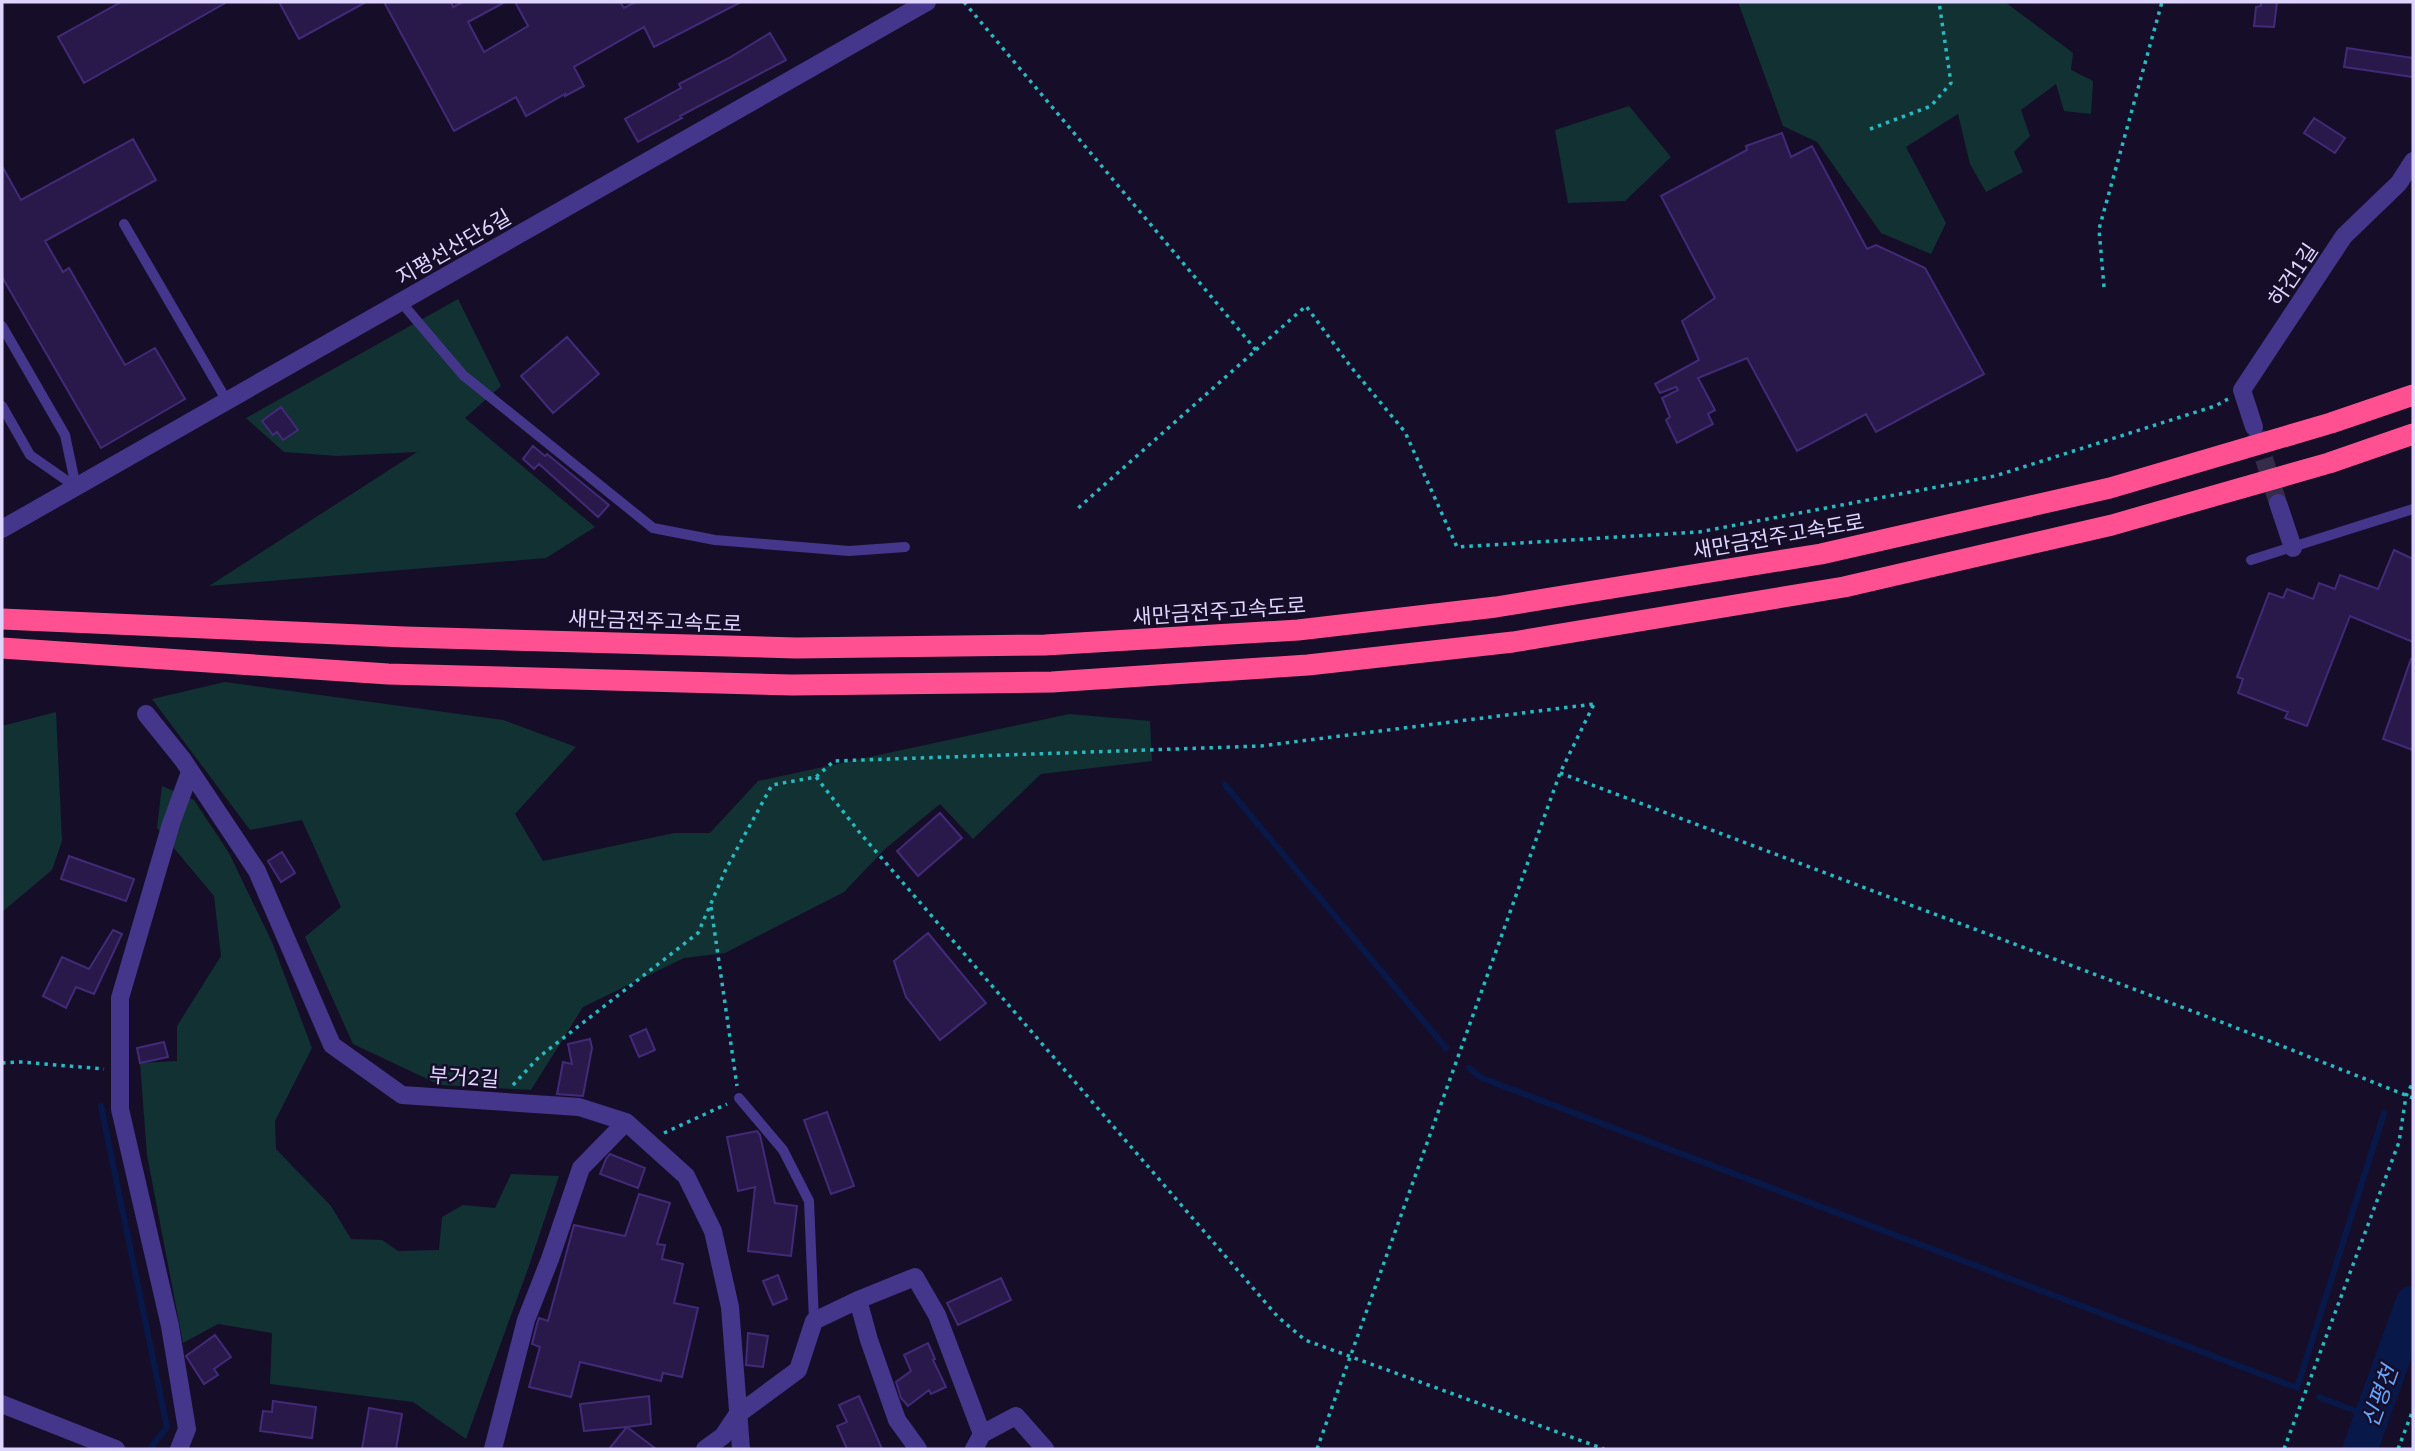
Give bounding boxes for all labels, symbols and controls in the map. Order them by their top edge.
street label: 지평선산단6길 [391,203,515,289]
street label: 하건1길 [2262,238,2322,310]
street label: 새만금전주고속도로 [1690,508,1866,562]
street label: 새만금전주고속도로 [1131,591,1307,629]
street label: 새만금전주고속도로 [568,604,742,636]
street label: 부거2길 [428,1061,500,1091]
water label: 신평천 [2355,1359,2404,1431]

